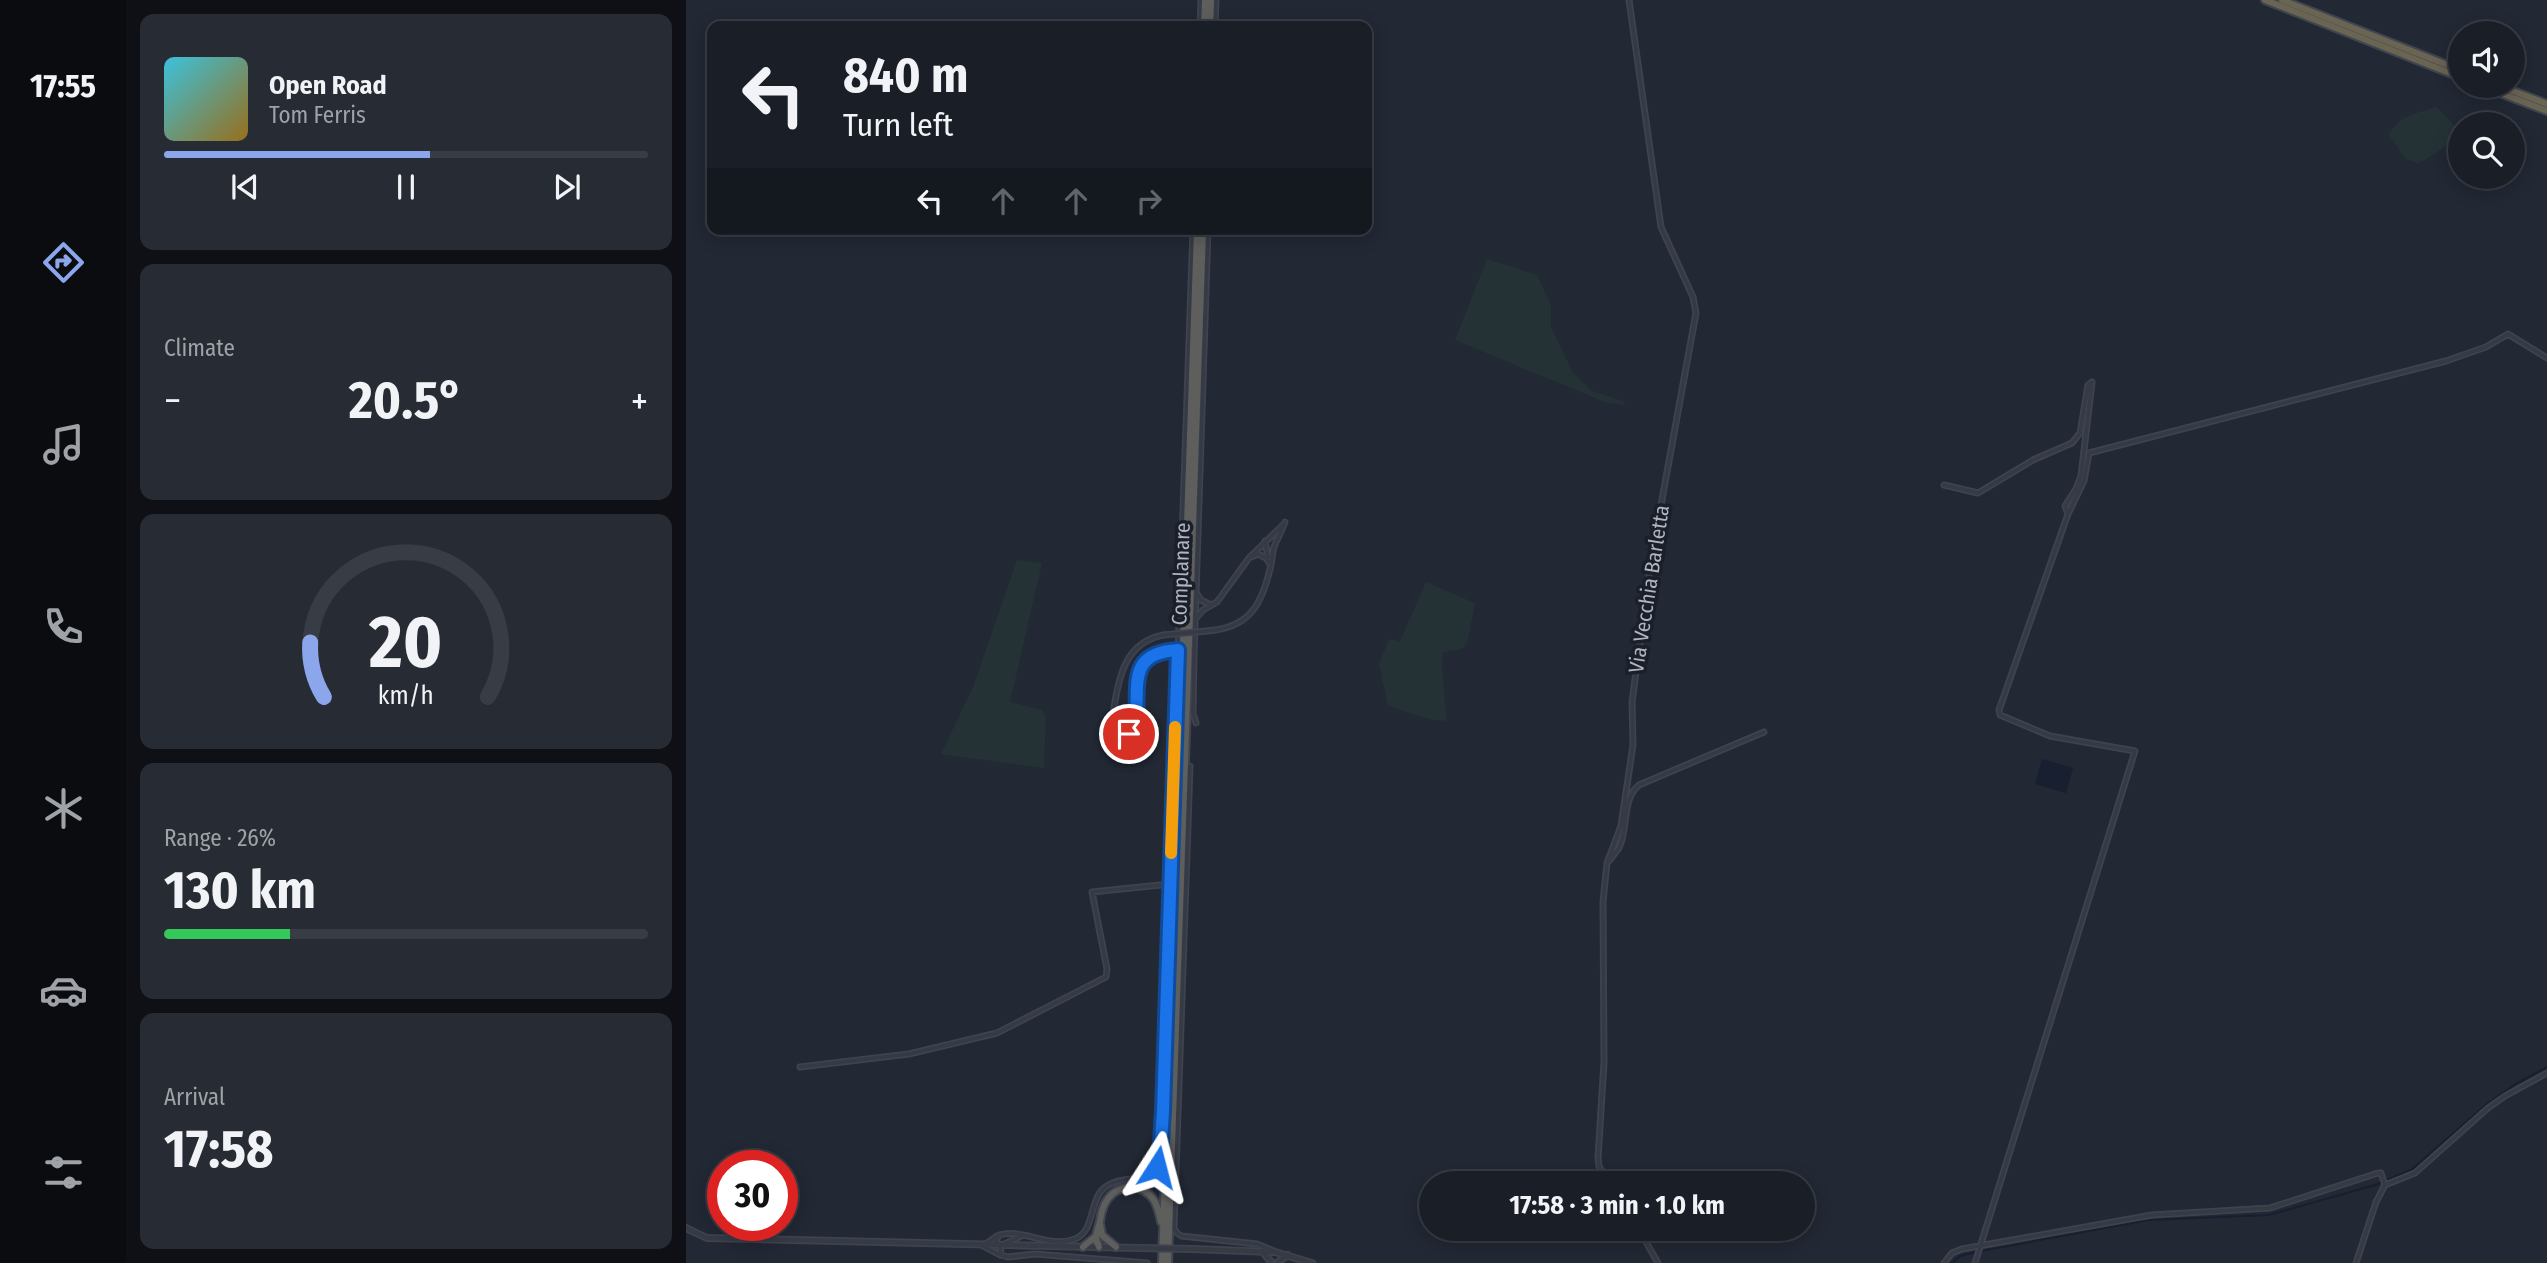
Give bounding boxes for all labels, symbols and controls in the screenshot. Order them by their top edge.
map controls [2448,21,2525,189]
button: sound [2448,21,2525,98]
text: 840 m [843,46,968,105]
icon: left [728,49,819,140]
text: 17:55 [30,67,96,105]
text: Open Road [269,70,387,101]
text: Tom Ferris [269,101,366,129]
text: Turn left [843,106,953,144]
button: search [2448,112,2525,189]
icon: previous [226,168,264,206]
icon: pause [387,168,425,206]
icon: next [548,168,586,206]
icon: left [911,182,949,220]
icon: ahead [984,182,1022,220]
icon: ahead [1057,182,1095,220]
icon: right [1130,182,1168,220]
icon: directions [39,238,88,287]
text: Climate [164,334,235,362]
text: 20.5° [349,369,463,432]
text: − [164,378,181,424]
text: + [631,378,648,424]
icon: music [39,420,88,469]
street label: Via Vecchia Barletta [1623,503,1675,675]
street label: Complanare [1166,522,1196,626]
text: 20 [368,600,443,687]
icon: phone [39,602,88,651]
text: km/h [378,681,434,711]
pin [1099,704,1159,764]
icon: arrive [1110,715,1148,753]
icon: climate [39,784,88,833]
text: Range · 26% [164,824,276,852]
text: 130 km [164,859,316,922]
icon: car [39,966,88,1015]
text: Arrival [164,1083,225,1111]
text: 17:58 [164,1118,273,1181]
position arrow [1120,1130,1194,1204]
icon: filters [39,1148,88,1197]
speed limit sign: 30 [707,1150,798,1241]
text: 17:58 · 3 min · 1.0 km [1509,1190,1725,1221]

